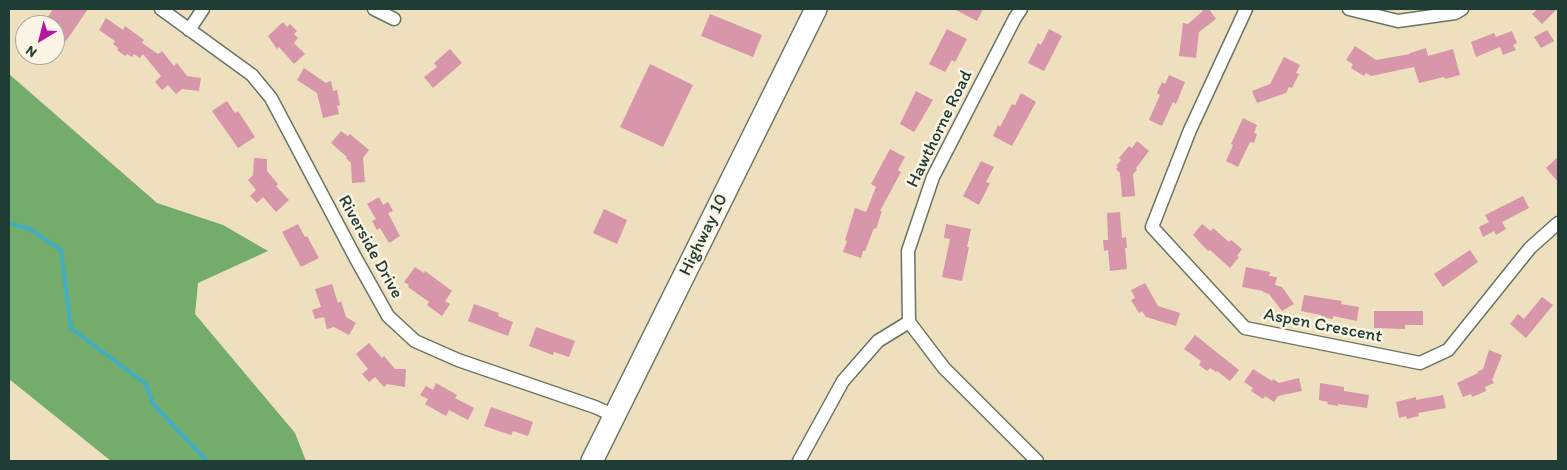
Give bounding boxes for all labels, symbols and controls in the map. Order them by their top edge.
north arrow [15,15,65,65]
text: N [22,42,40,61]
street label: Hawthorne Road [902,67,978,191]
street label: Highway 10 [675,190,733,280]
street label: Riverside Drive [333,192,407,302]
street label: Aspen Crescent [1262,304,1384,348]

